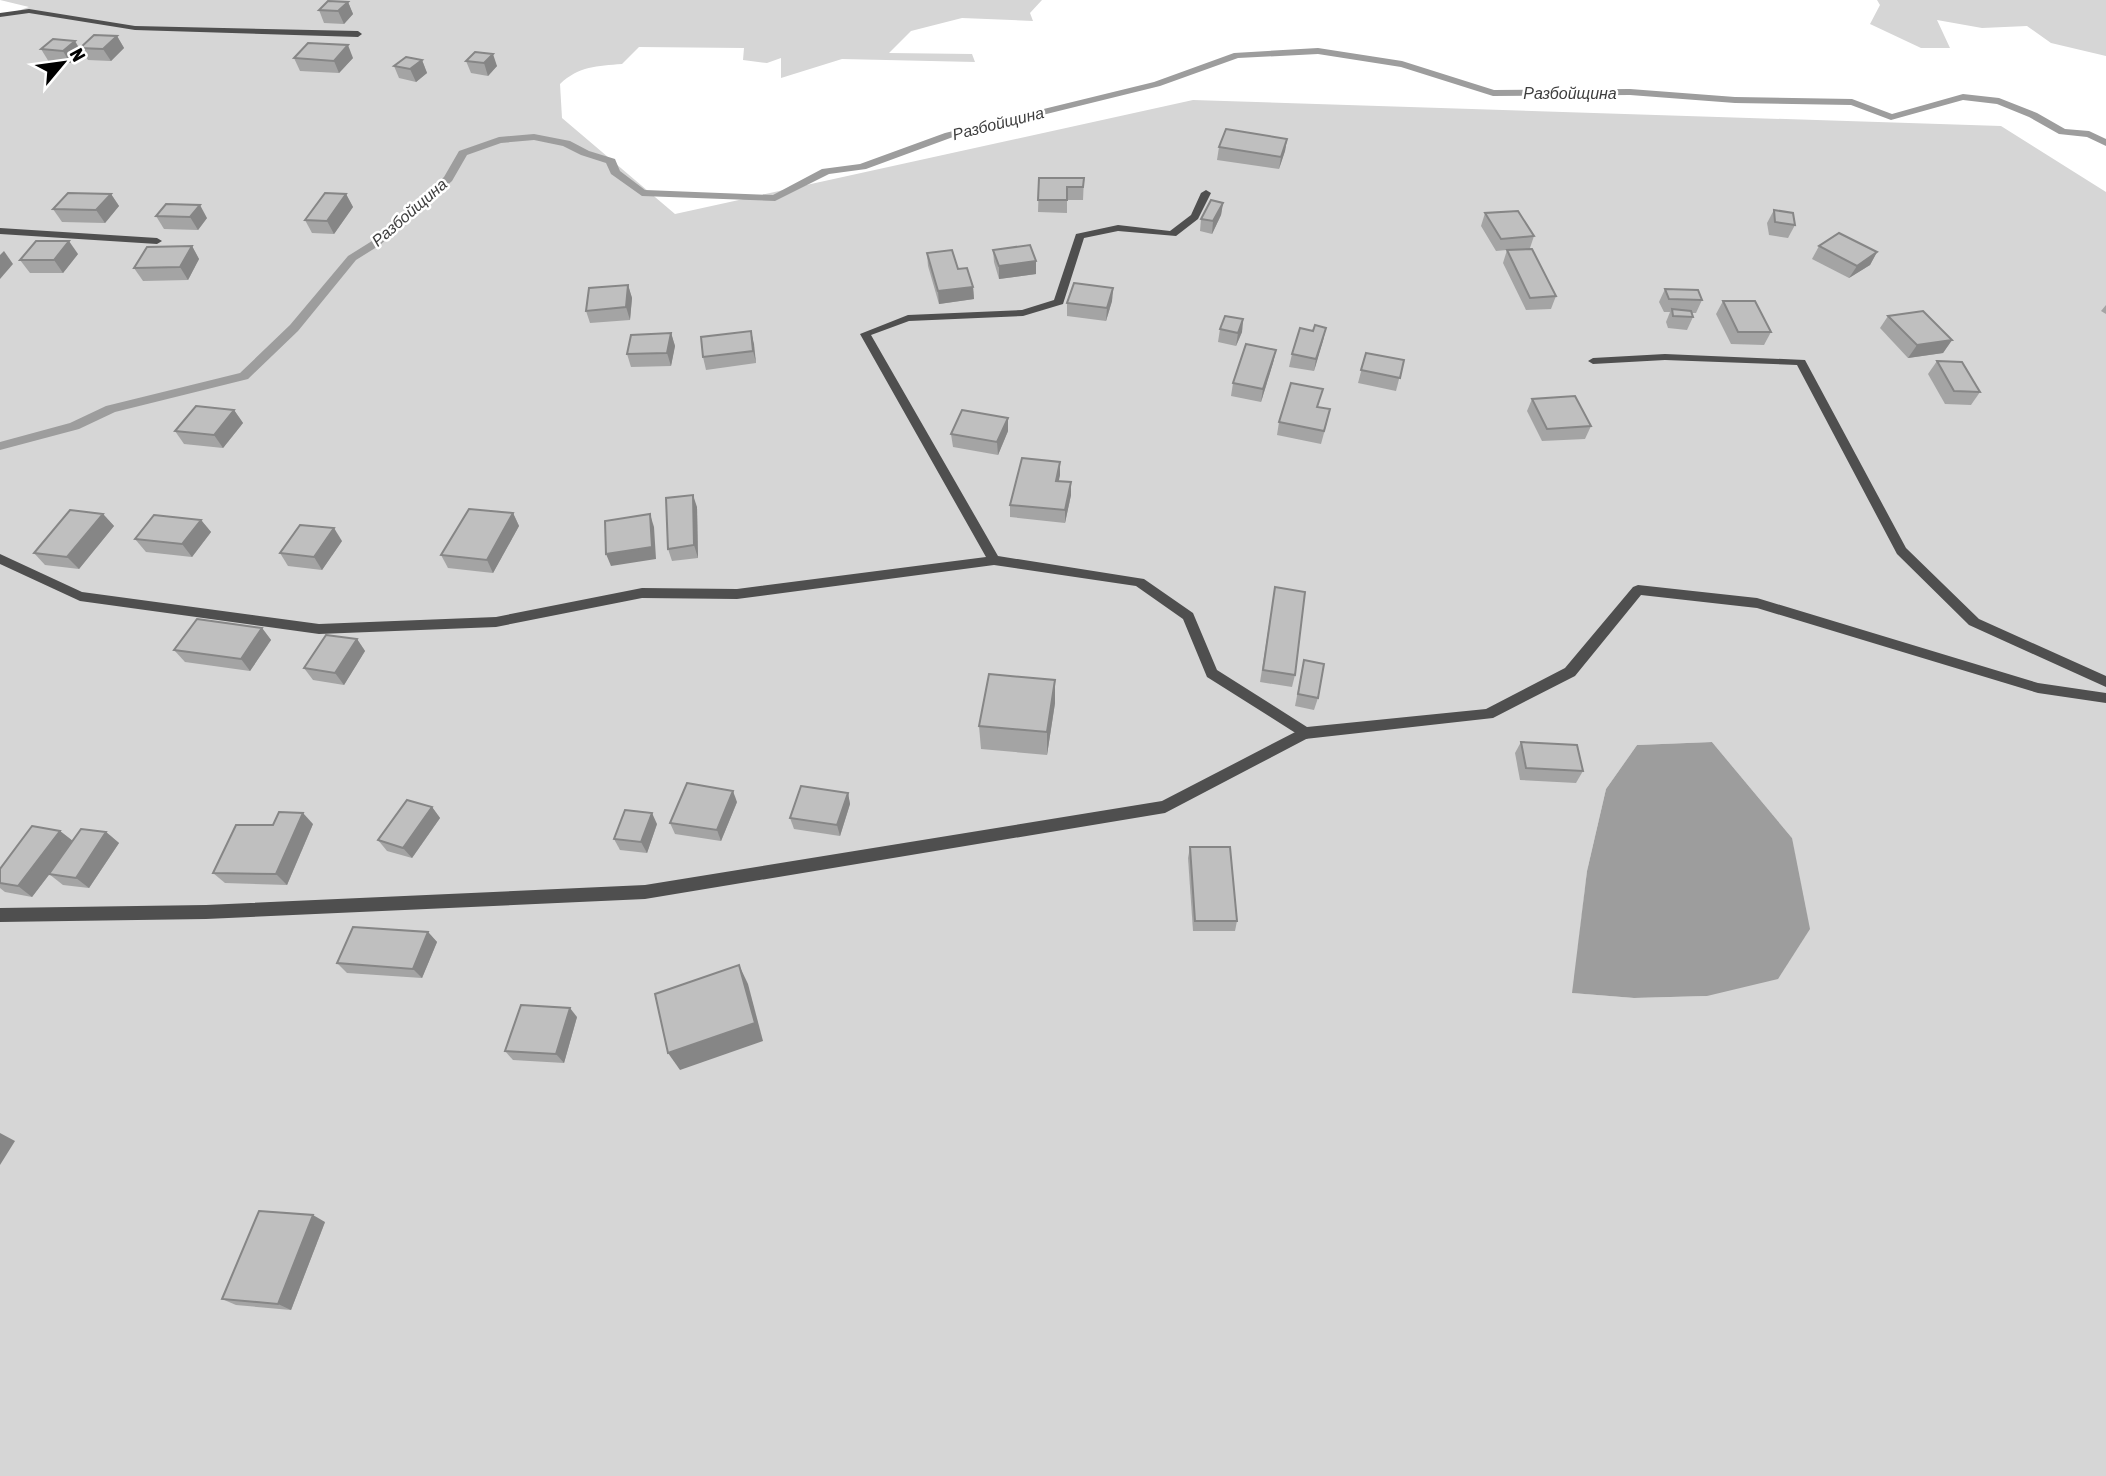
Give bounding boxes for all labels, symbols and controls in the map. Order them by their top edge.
north arrow [28,28,98,98]
text: N [66,45,90,65]
water label: Разбойщина [1523,84,1617,102]
water label: Разбойщина [950,103,1046,143]
water label: Разбойщина [368,174,450,249]

